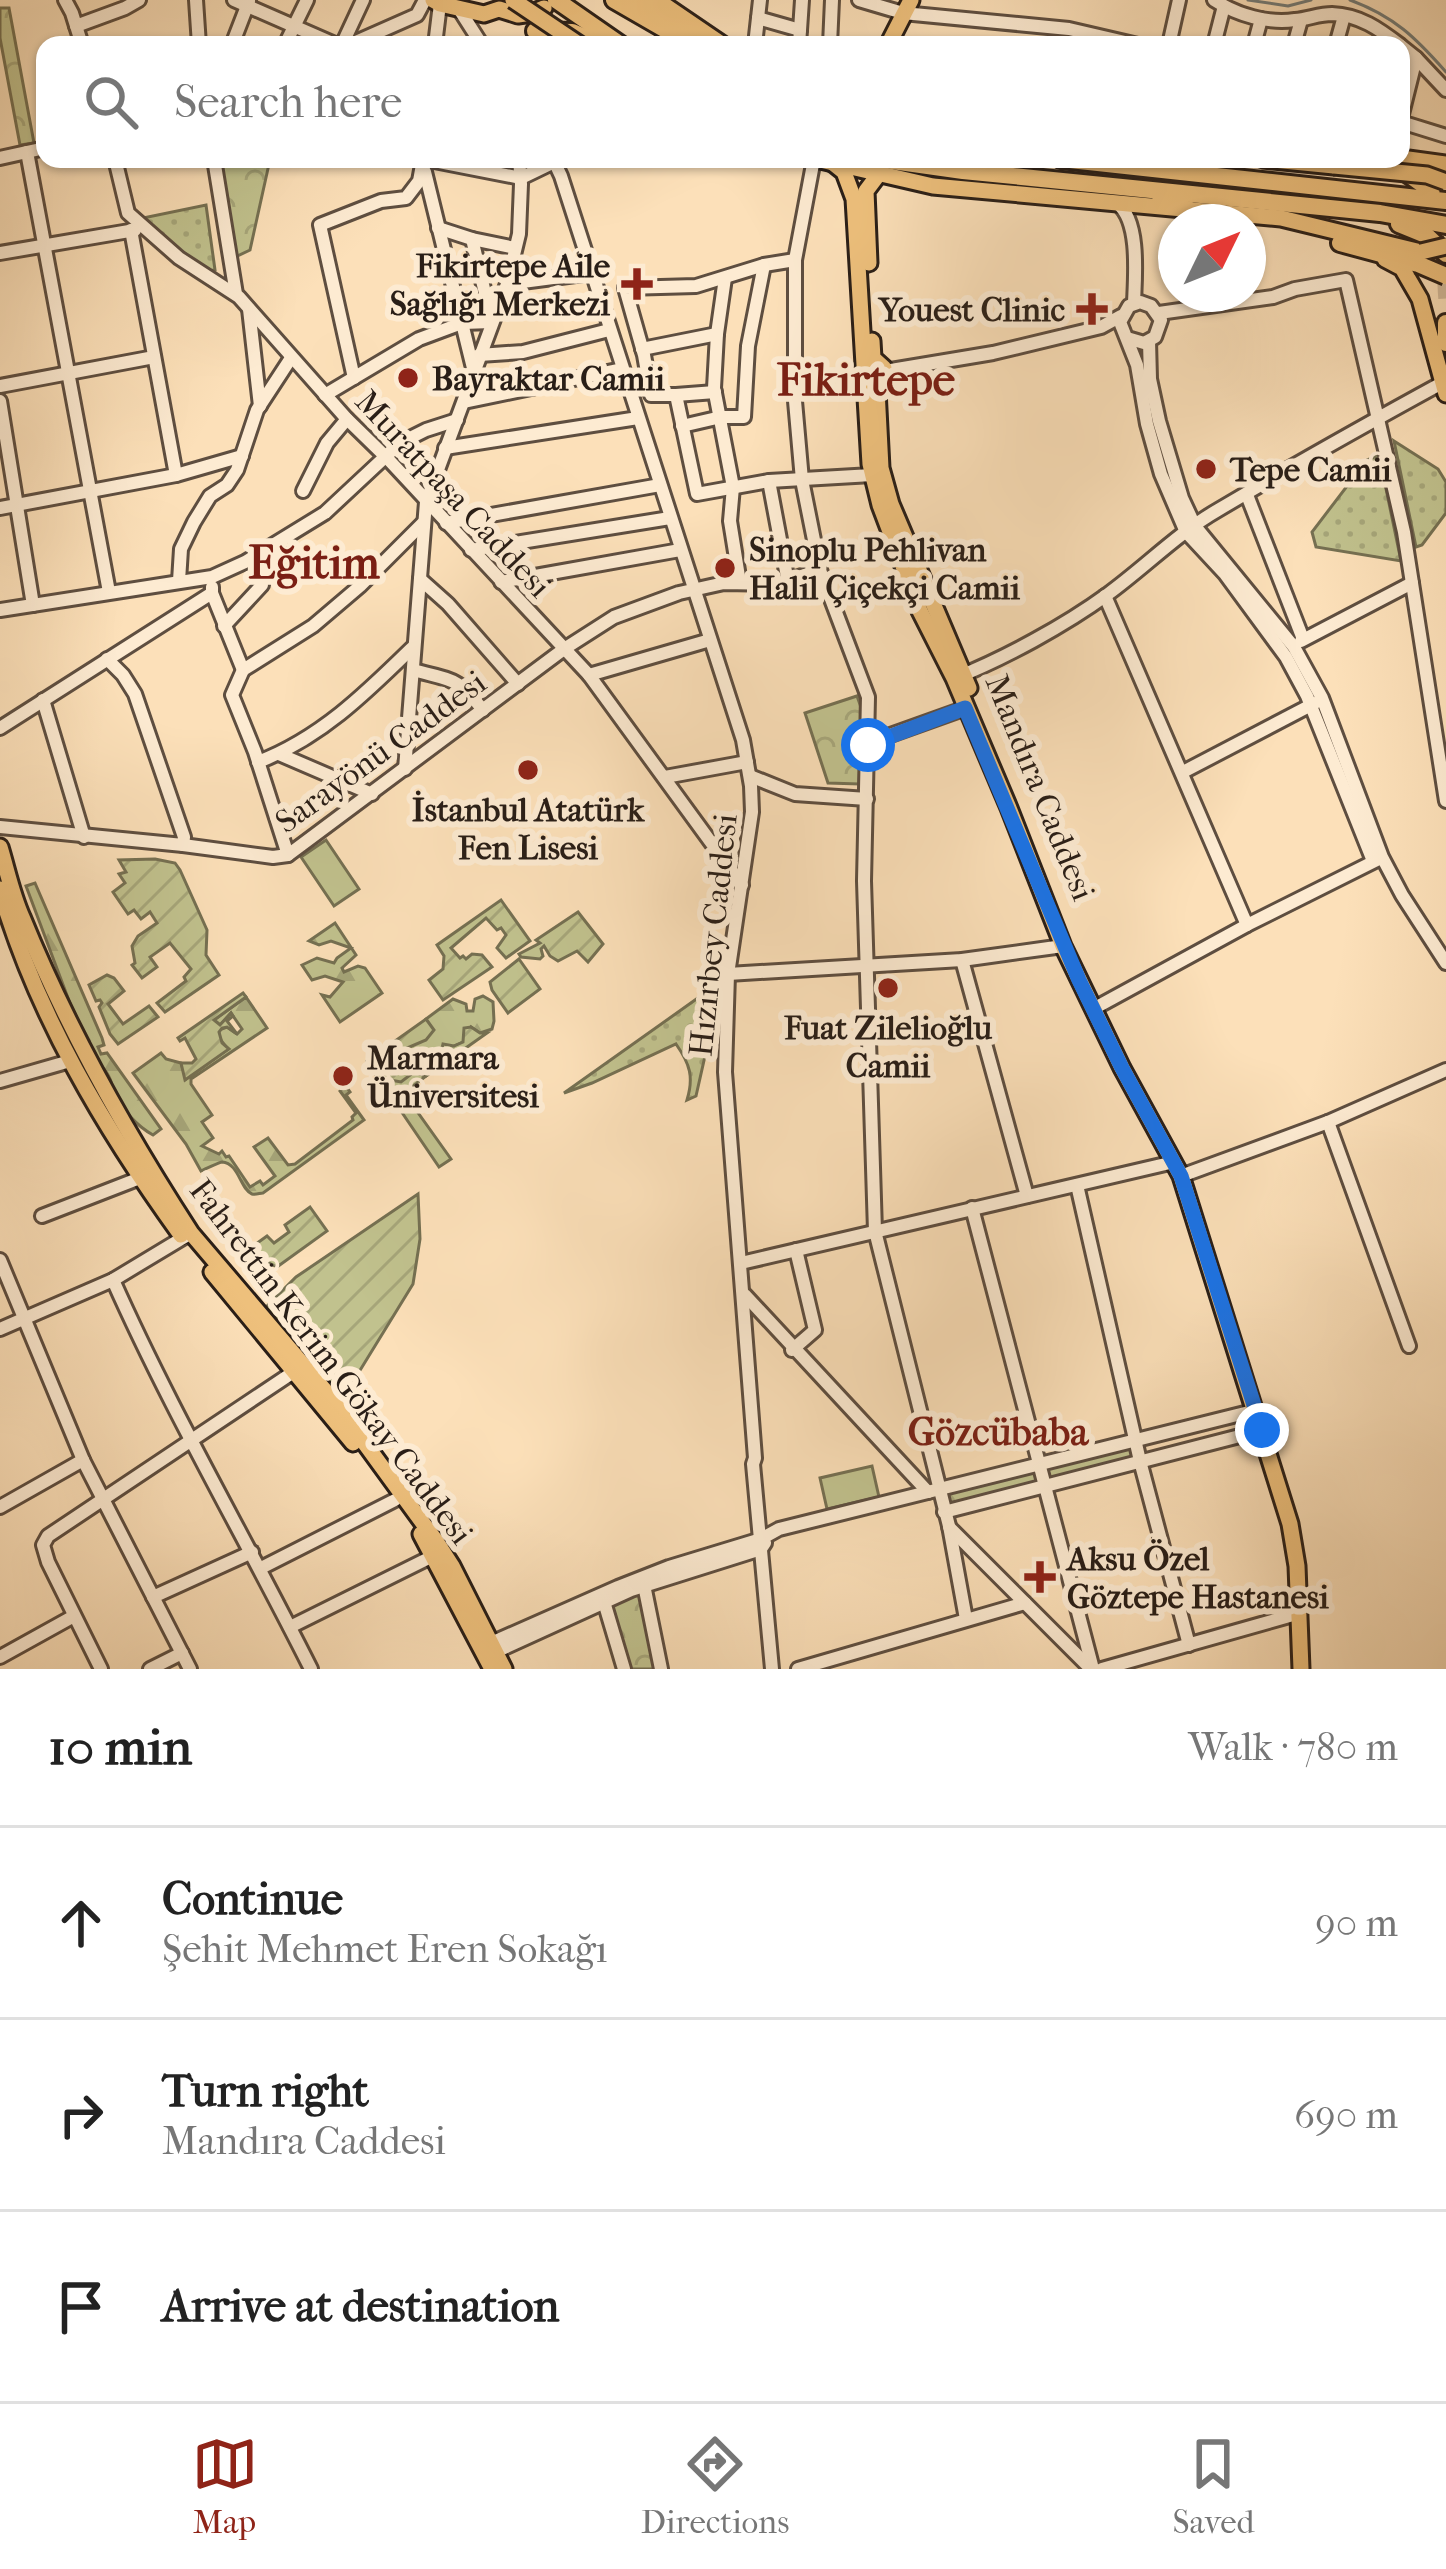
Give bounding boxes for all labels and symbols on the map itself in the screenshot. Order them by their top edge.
north arrow [1158,204,1266,312]
place label: Fikirtepe Aile Sağlığı Merkezi [390,247,611,324]
marker: Fikirtepe Aile Sağlığı Merkezi [621,268,653,300]
place label: Youest Clinic [877,291,1065,330]
marker: Youest Clinic [1076,293,1108,325]
district label: Fikirtepe [777,354,955,407]
place label: Bayraktar Camii [432,360,665,399]
marker: Bayraktar Camii [395,365,421,391]
street label: Muratpaşa Caddesi [347,382,559,606]
place label: Tepe Camii [1229,451,1392,490]
marker: Tepe Camii [1193,456,1219,482]
place label: Sinoplu Pehlivan Halil Çiçekçi Camii [749,531,1020,608]
district label: Eğitim [248,537,380,590]
marker: Sinoplu Pehlivan Halil Çiçekçi Camii [712,555,738,581]
street label: Sarayönü Caddesi [268,663,494,842]
street label: Mandıra Caddesi [977,669,1103,906]
route start [841,718,895,772]
marker: İstanbul Atatürk Fen Lisesi [515,757,541,783]
place label: İstanbul Atatürk Fen Lisesi [412,790,645,868]
street label: Hızırbey Caddesi [681,812,746,1058]
marker: Fuat Zilelioğlu Camii [875,975,901,1001]
place label: Fuat Zilelioğlu Camii [784,1009,992,1086]
place label: Marmara Üniversitesi [367,1039,539,1116]
marker: Marmara Üniversitesi [330,1063,356,1089]
street label: Fahrettin Kerim Gökay Caddesi [181,1172,481,1552]
route end [1235,1403,1289,1457]
district label: Gözcübaba [908,1409,1089,1455]
place label: Aksu Özel Göztepe Hastanesi [1065,1538,1329,1617]
marker: Aksu Özel Göztepe Hastanesi [1024,1561,1056,1593]

